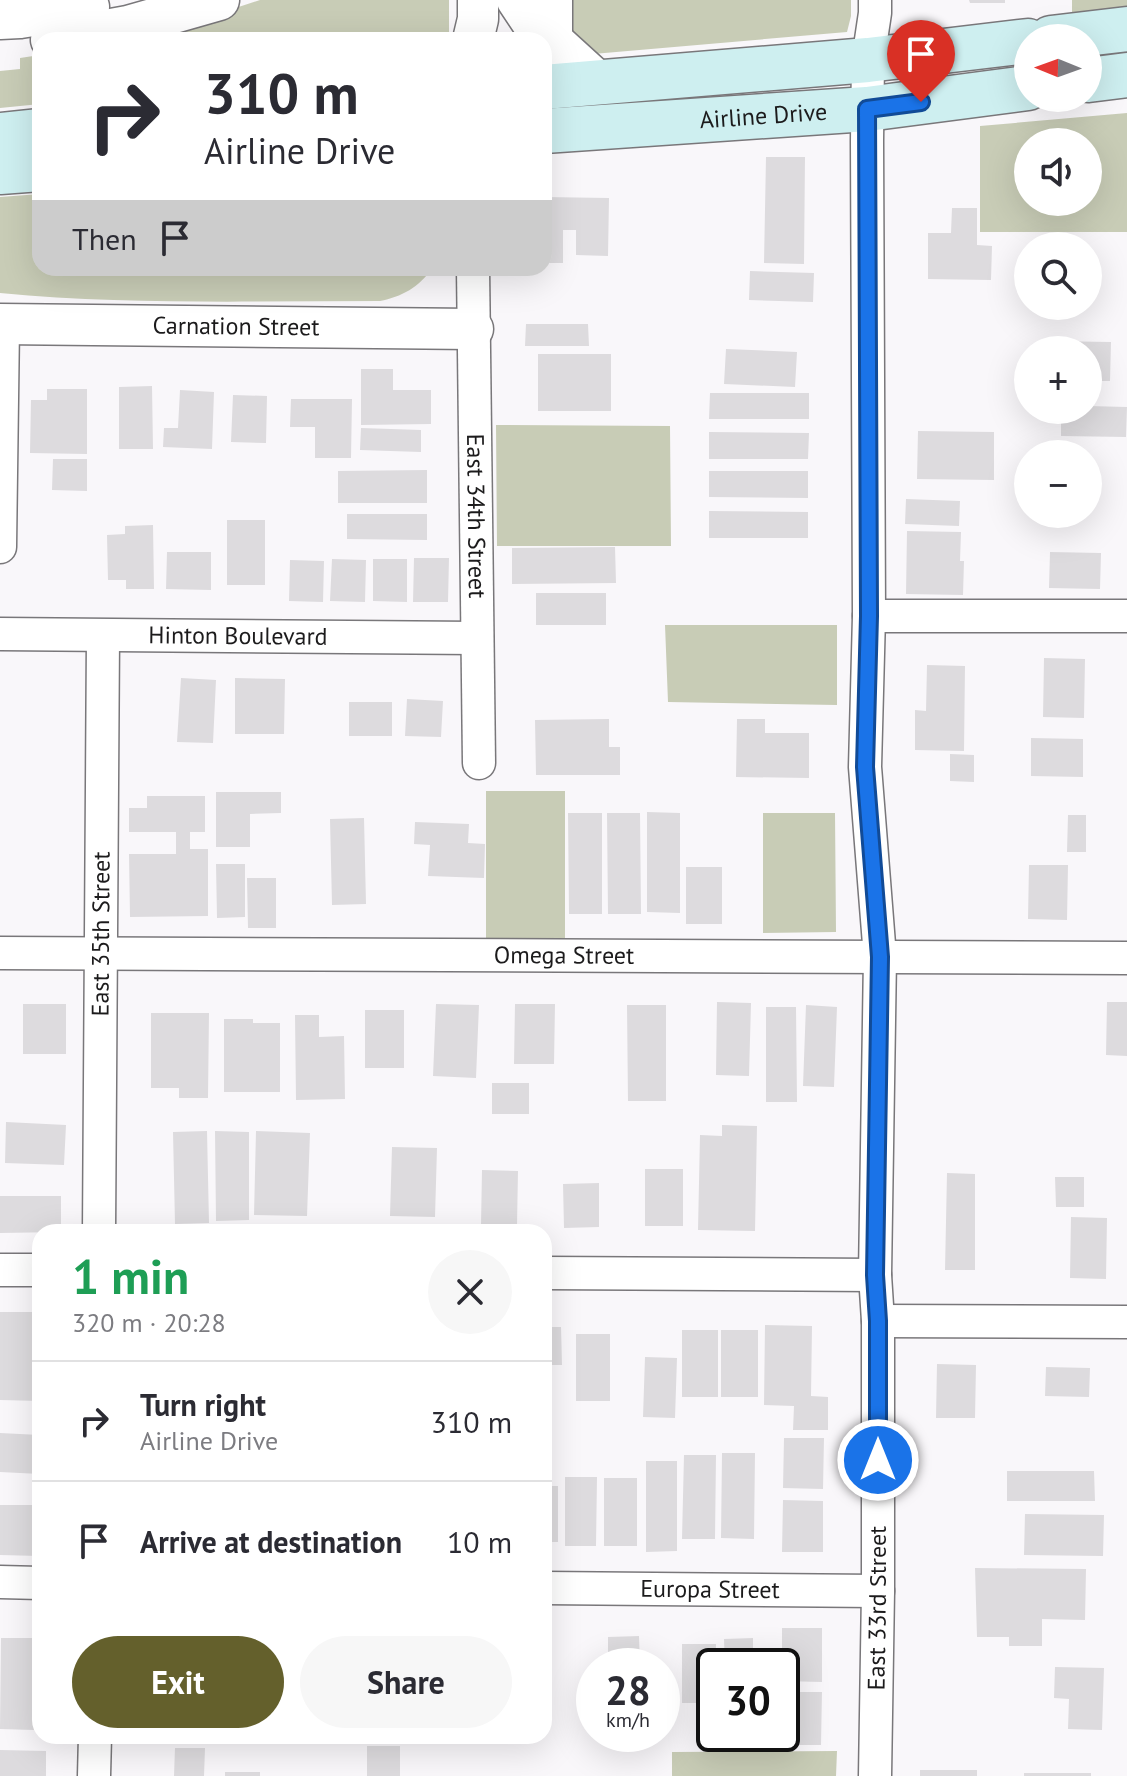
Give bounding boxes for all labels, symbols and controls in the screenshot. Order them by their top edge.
pin [887,20,955,102]
north arrow [1014,24,1102,112]
map controls [1014,24,1102,528]
icon: arrive [899,32,943,76]
text: 310 m [204,57,359,129]
icon: right [72,64,176,168]
street label: Airline Drive [699,96,828,135]
text: Airline Drive [204,127,395,174]
button: sound [1014,128,1102,216]
icon: arrive [153,216,197,260]
text: Then [72,219,137,258]
button: search [1014,232,1102,320]
street label: Carnation Street [152,310,320,342]
button: + [1014,336,1102,424]
street label: East 34th Street [460,433,493,599]
button: − [1014,440,1102,528]
street label: Hinton Boulevard [148,619,328,652]
street label: East 35th Street [84,852,117,1016]
street label: Omega Street [494,939,634,971]
text: 1 min [72,1245,189,1307]
button: close [428,1250,512,1334]
text: 320 m · 20:28 [72,1306,226,1339]
text: Turn right [140,1385,266,1424]
icon: right [72,1399,116,1443]
text: 310 m [431,1402,512,1441]
position arrow [836,1418,920,1502]
text: Airline Drive [140,1424,278,1457]
icon: arrive [72,1519,116,1563]
text: Arrive at destination [140,1522,402,1561]
text: 10 m [447,1522,512,1561]
street label: East 33rd Street [860,1526,893,1691]
street label: Europa Street [640,1573,780,1605]
button: Exit [72,1636,284,1728]
button: Share [300,1636,512,1728]
speed limit sign: 30 [696,1648,800,1752]
text: 28 [605,1664,651,1716]
text: km/h [606,1707,650,1733]

